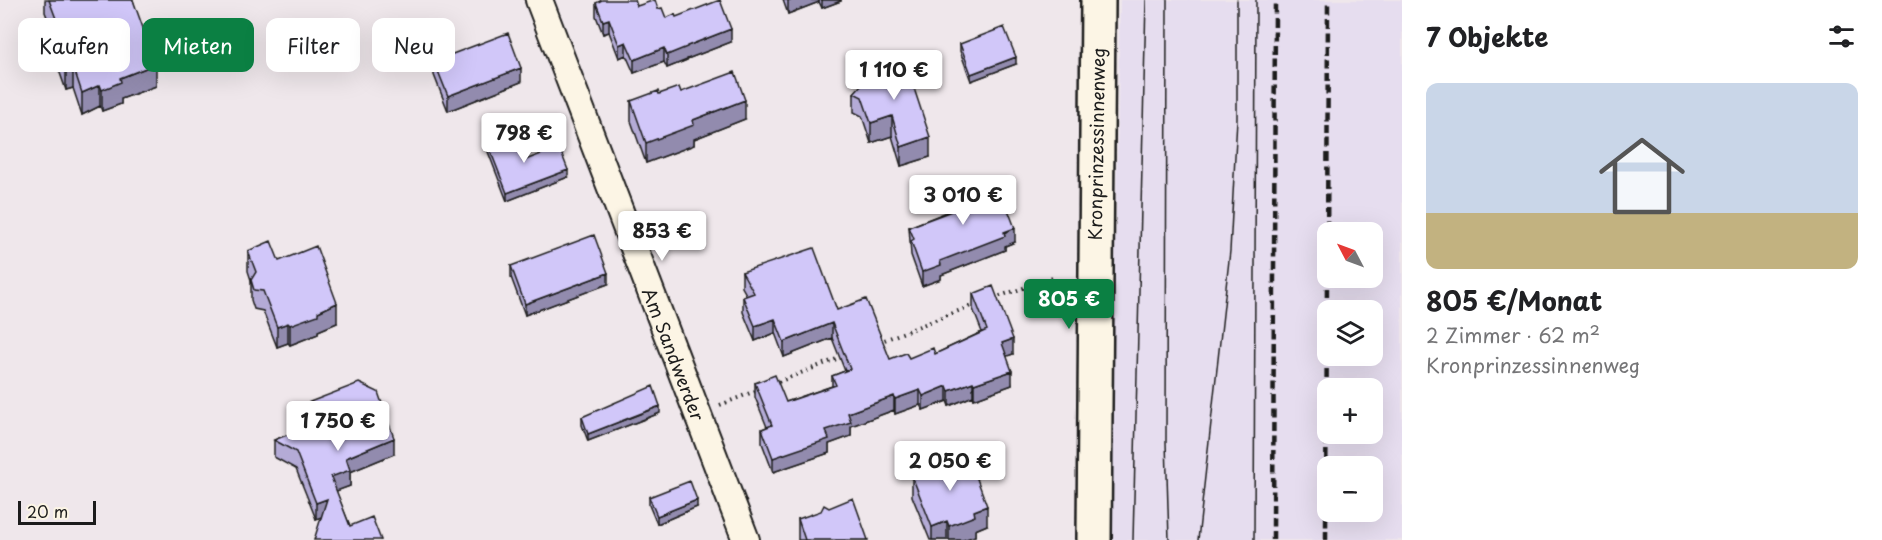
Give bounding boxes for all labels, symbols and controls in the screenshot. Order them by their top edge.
text: 7 Objekte [1426,17,1548,56]
chip: Kaufen [18,18,130,72]
chip: Mieten [142,18,254,72]
chip: Filter [266,18,360,72]
chip: Neu [372,18,455,72]
icon: filters [1825,20,1858,53]
street label: Kronprinzessinnenweg [1081,47,1111,241]
pin: 1 110 € [839,50,949,101]
text: 1 110 € [859,54,929,84]
pin: 798 € [482,113,566,164]
text: 798 € [495,117,553,147]
icon: home [1588,122,1696,230]
pin: 3 010 € [908,175,1018,226]
text: 3 010 € [923,179,1003,209]
pin: 853 € [620,211,704,262]
text: 853 € [632,215,692,245]
north arrow [1317,222,1383,288]
map controls [1317,222,1383,522]
pin: 805 € [1027,279,1111,330]
text: 805 €/Monat [1426,281,1602,320]
text: 805 € [1038,283,1100,313]
street label: Am Sandwerder [636,284,712,425]
button: layers [1317,300,1383,366]
text: 2 Zimmer · 62 m² [1426,320,1600,350]
text: Kronprinzessinnenweg [1426,350,1640,380]
button: + [1317,378,1383,444]
pin: 1 750 € [283,401,393,452]
text: 1 750 € [300,405,376,435]
pin: 2 050 € [895,441,1005,492]
text: 2 050 € [908,445,992,475]
button: − [1317,456,1383,522]
scale bar [18,498,96,526]
text: 20 m [27,499,68,523]

